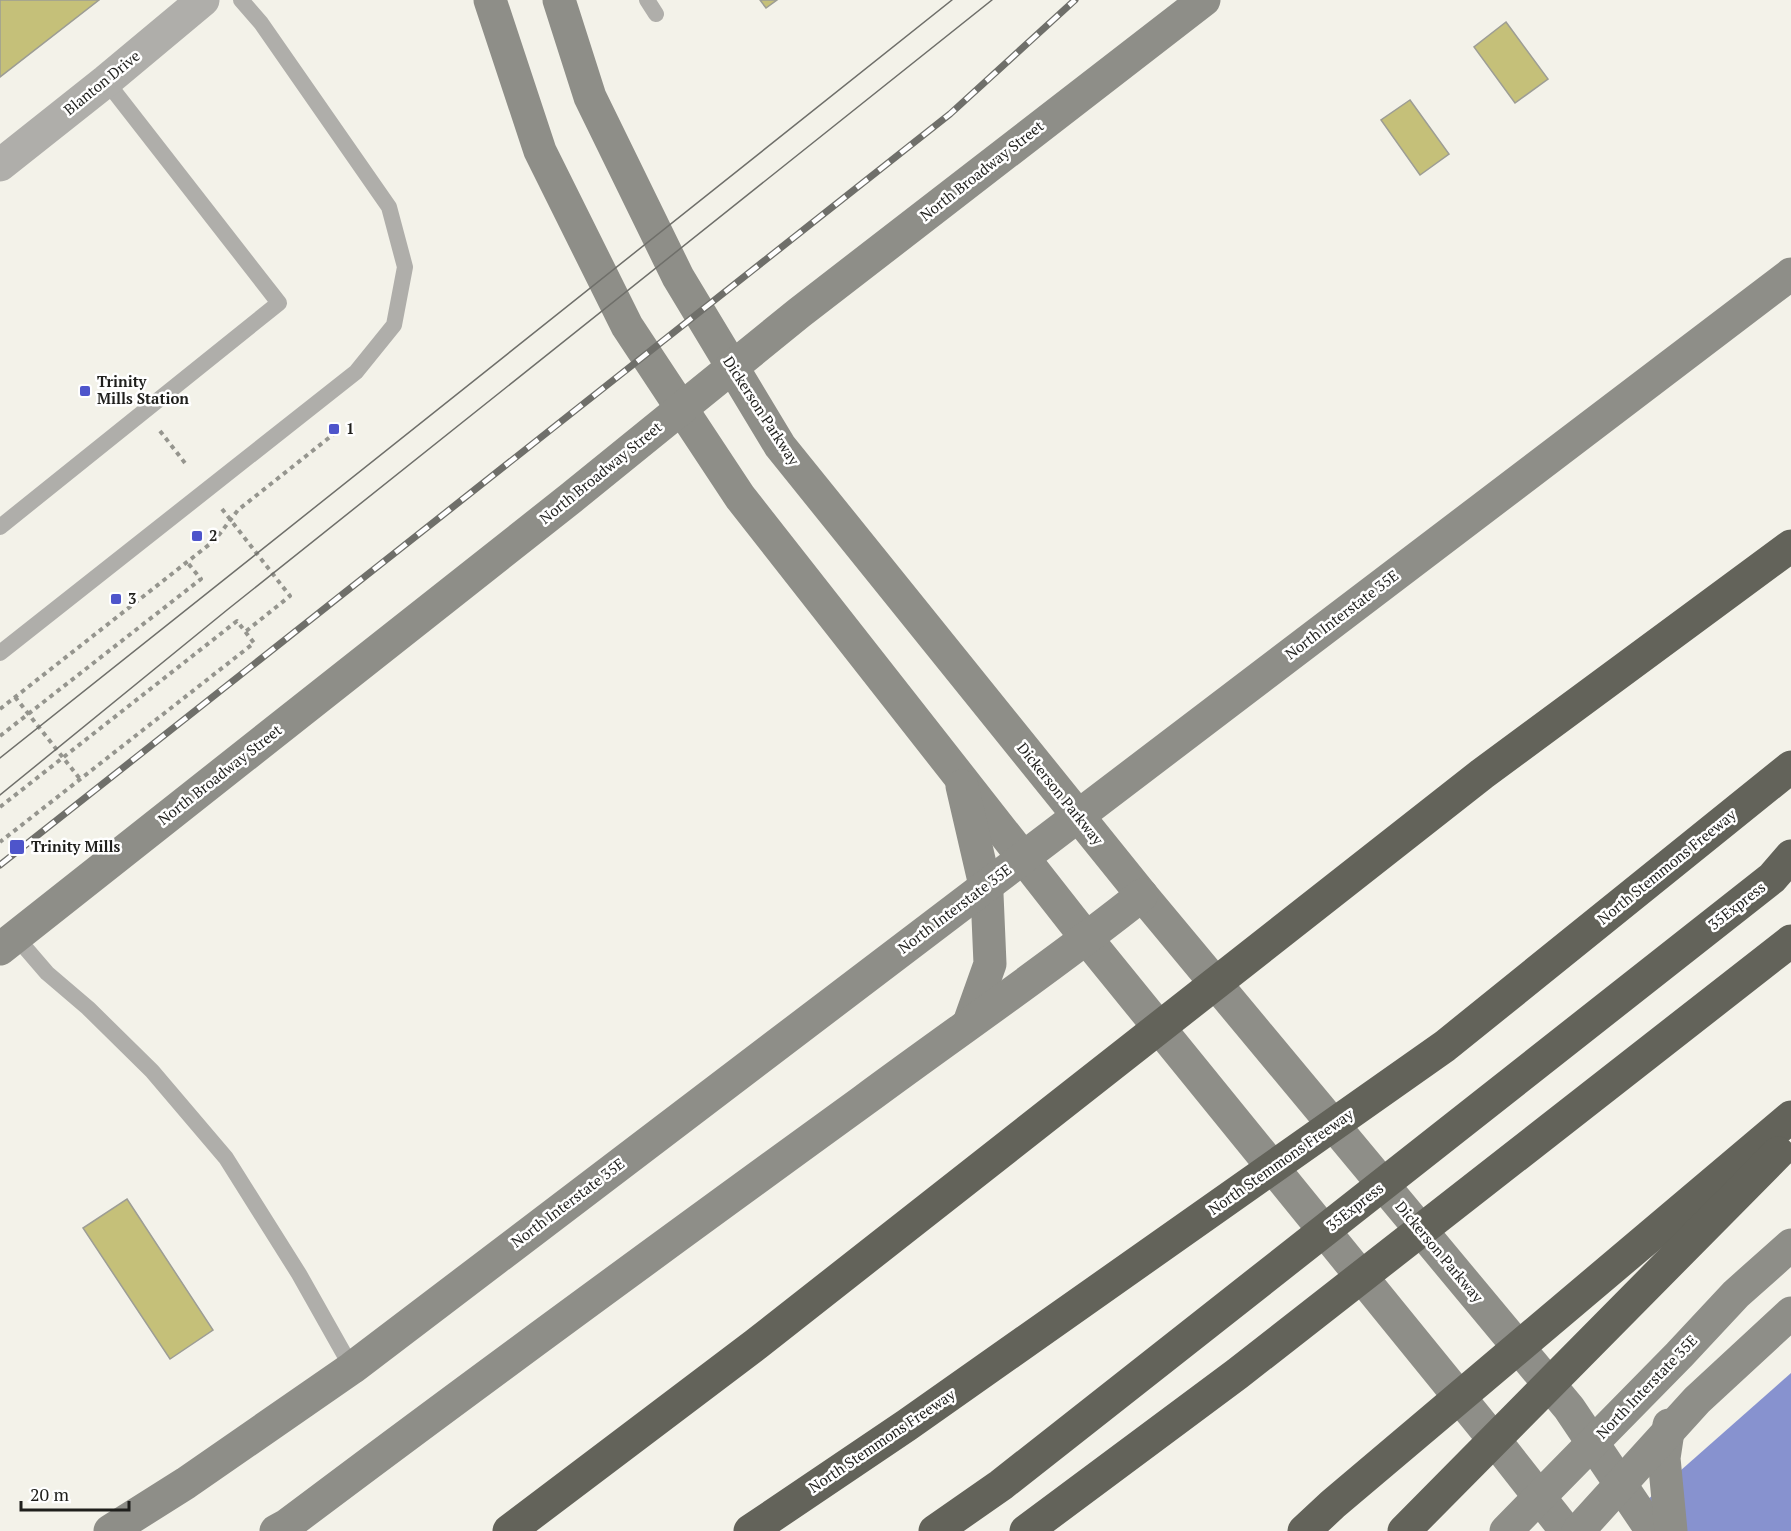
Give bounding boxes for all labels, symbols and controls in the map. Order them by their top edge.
street label: Blanton Drive [59,45,144,119]
street label: North Broadway Street [915,115,1048,225]
street label: Dickerson Parkway [719,352,805,469]
place label: Trinity Mills Station [97,371,189,408]
marker: Trinity Mills Station [78,384,92,398]
street label: North Broadway Street [535,416,666,528]
place label: 1 [346,418,354,438]
marker: 1 [327,422,341,436]
place label: 2 [209,525,217,545]
marker: 2 [190,529,204,543]
street label: North Interstate 35E [1281,565,1402,663]
place label: 3 [128,588,136,608]
marker: 3 [109,592,123,606]
street label: North Broadway Street [153,719,286,829]
street label: Dickerson Parkway [1013,738,1109,849]
street label: North Stemmons Freeway [1593,804,1740,928]
place label: Trinity Mills [31,836,120,856]
marker: Trinity Mills [8,838,26,856]
street label: North Interstate 35E [894,859,1015,957]
street label: 35Express [1704,877,1769,934]
street label: North Stemmons Freeway [1204,1103,1357,1219]
street label: North Interstate 35E [507,1153,628,1251]
street label: 35Express [1322,1178,1387,1235]
street label: Dickerson Parkway [1391,1197,1488,1307]
street label: North Interstate 35E [1591,1330,1701,1443]
street label: North Stemmons Freeway [804,1383,959,1497]
scale bar [21,1474,129,1512]
text: 20 m [30,1482,70,1506]

